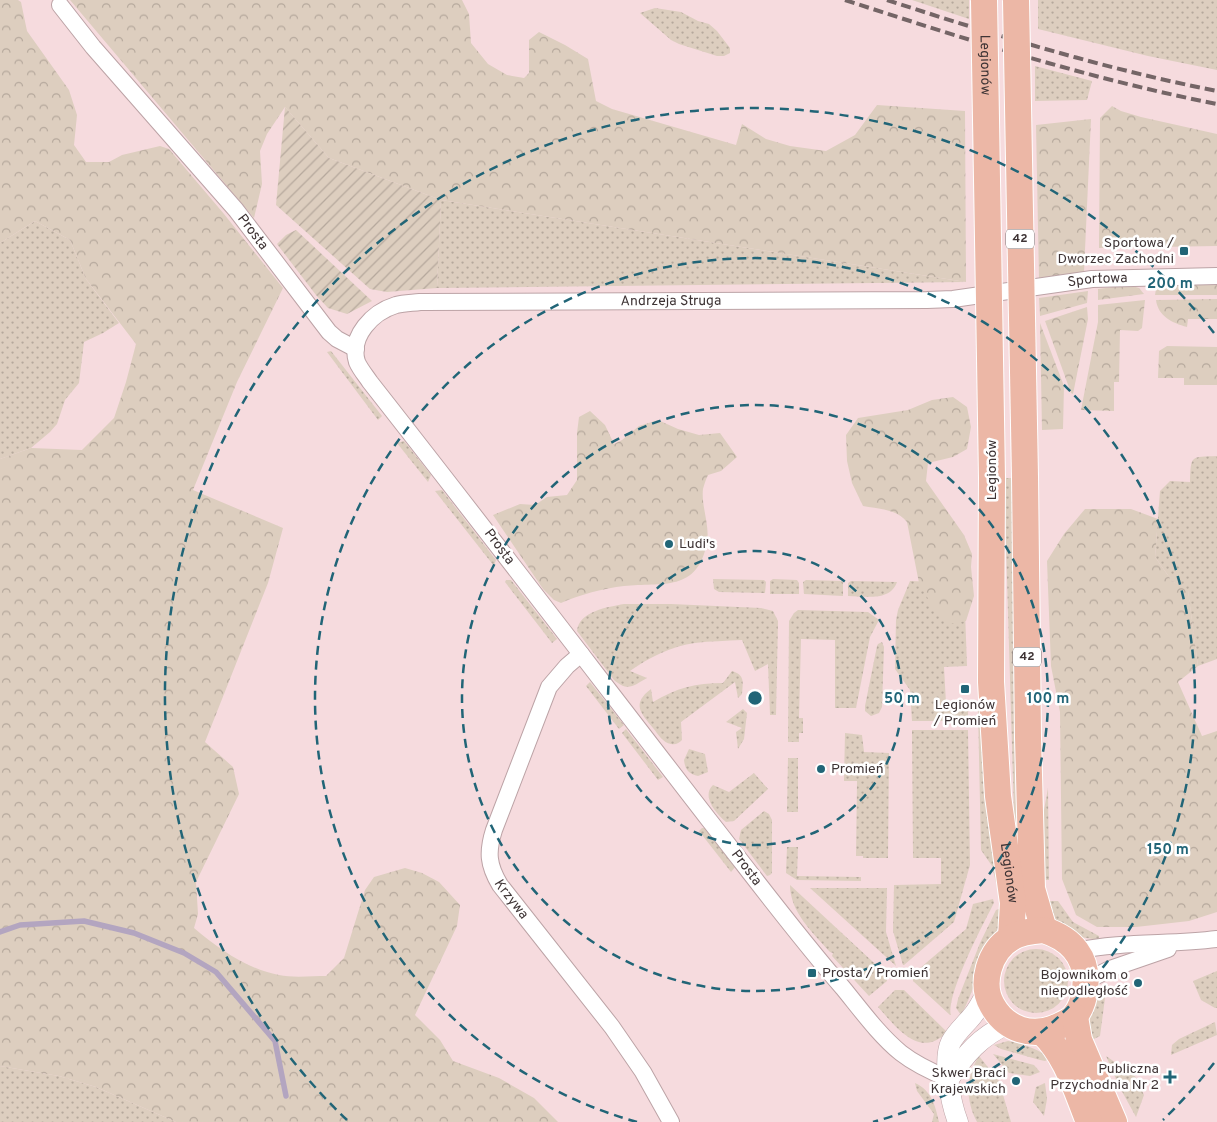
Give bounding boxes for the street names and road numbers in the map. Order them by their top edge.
street label: Legionów [976,34,994,96]
street label: Prosta [234,211,272,253]
road number: 42 [1006,230,1034,248]
street label: Sportowa [1067,270,1128,291]
street label: Andrzeja Struga [620,292,721,310]
street label: Legionów [984,440,1001,500]
street label: Prosta [480,526,518,568]
road number: 42 [1013,648,1041,666]
street label: Legionów [996,842,1021,904]
street label: Prosta [727,847,765,889]
street label: Krzywa [490,876,532,923]

